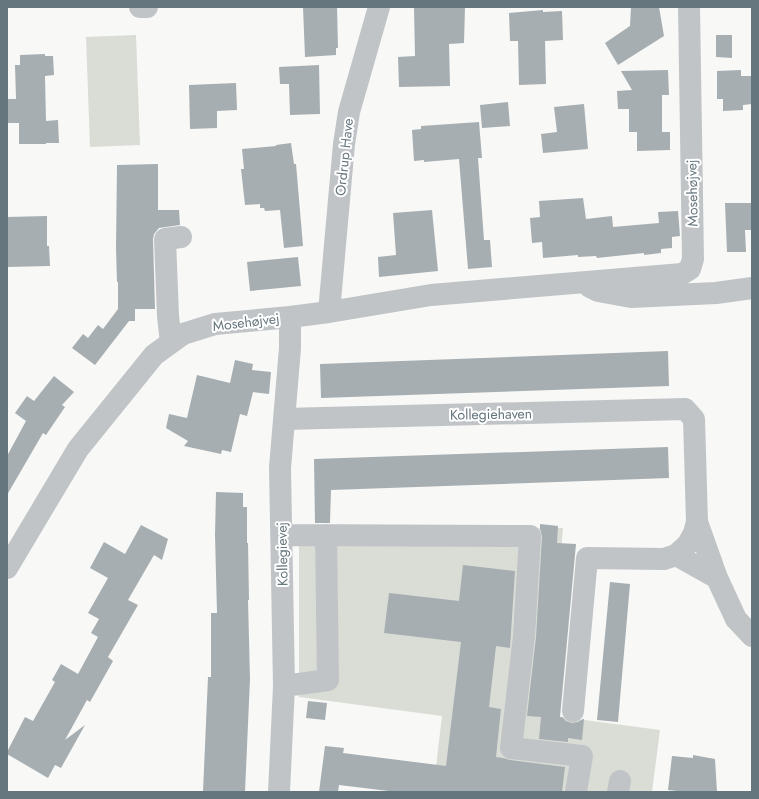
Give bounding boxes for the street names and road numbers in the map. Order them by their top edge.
street label: Ordrup Have [330,117,358,197]
street label: Mosehøjvej [681,159,703,227]
street label: Mosehøjvej [212,308,280,336]
street label: Kollegiehaven [450,403,532,425]
street label: Kollegievej [271,522,293,586]

